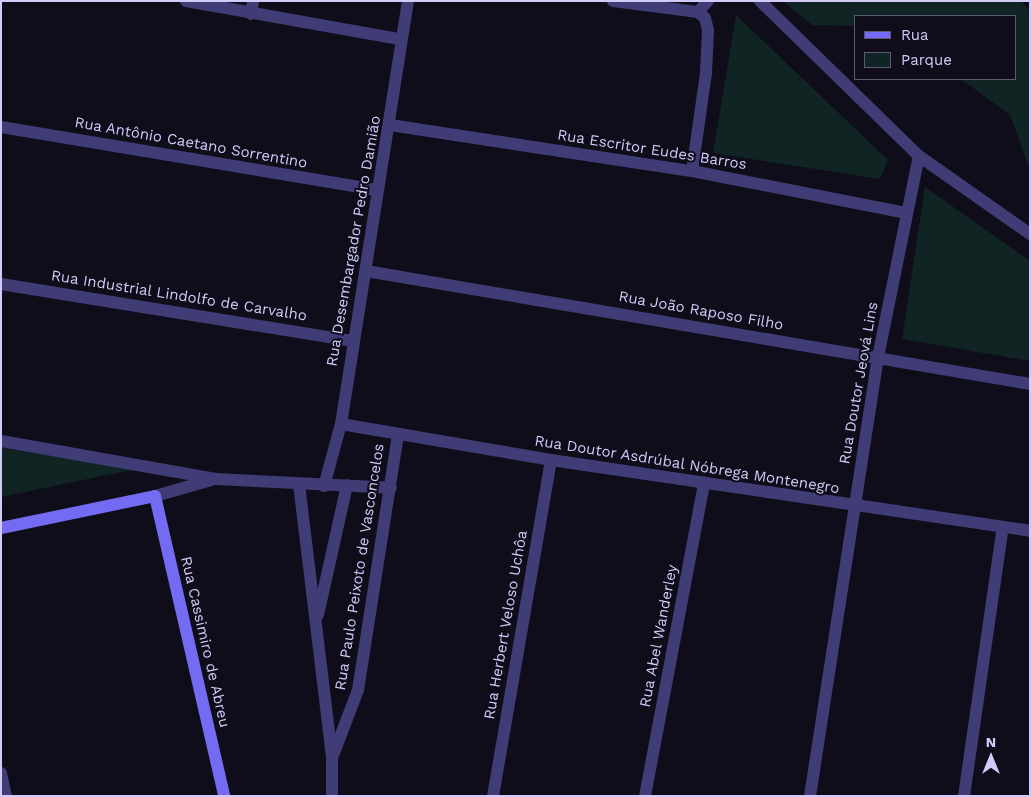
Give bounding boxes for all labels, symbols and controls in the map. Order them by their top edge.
legend [854,15,1016,80]
text: Rua [901,26,929,44]
text: Parque [901,51,952,69]
street label: Rua Antônio Caetano Sorrentino [73,114,309,172]
street label: Rua Desembargador Pedro Damião [323,114,385,368]
street label: Rua Escritor Eudes Barros [556,126,748,174]
street label: Rua Industrial Lindolfo de Carvalho [49,267,309,325]
street label: Rua João Raposo Filho [617,288,785,334]
street label: Rua Doutor Jeová Lins [836,300,882,466]
street label: Rua Doutor Asdrúbal Nóbrega Montenegro [532,432,842,498]
street label: Rua Paulo Peixoto de Vasconcelos [332,442,388,692]
street label: Rua Herbert Veloso Uchôa [480,529,532,721]
street label: Rua Cassimiro de Abreu [176,554,234,730]
street label: Rua Abel Wanderley [636,562,682,710]
north arrow [966,732,1016,782]
text: N [986,734,996,750]

